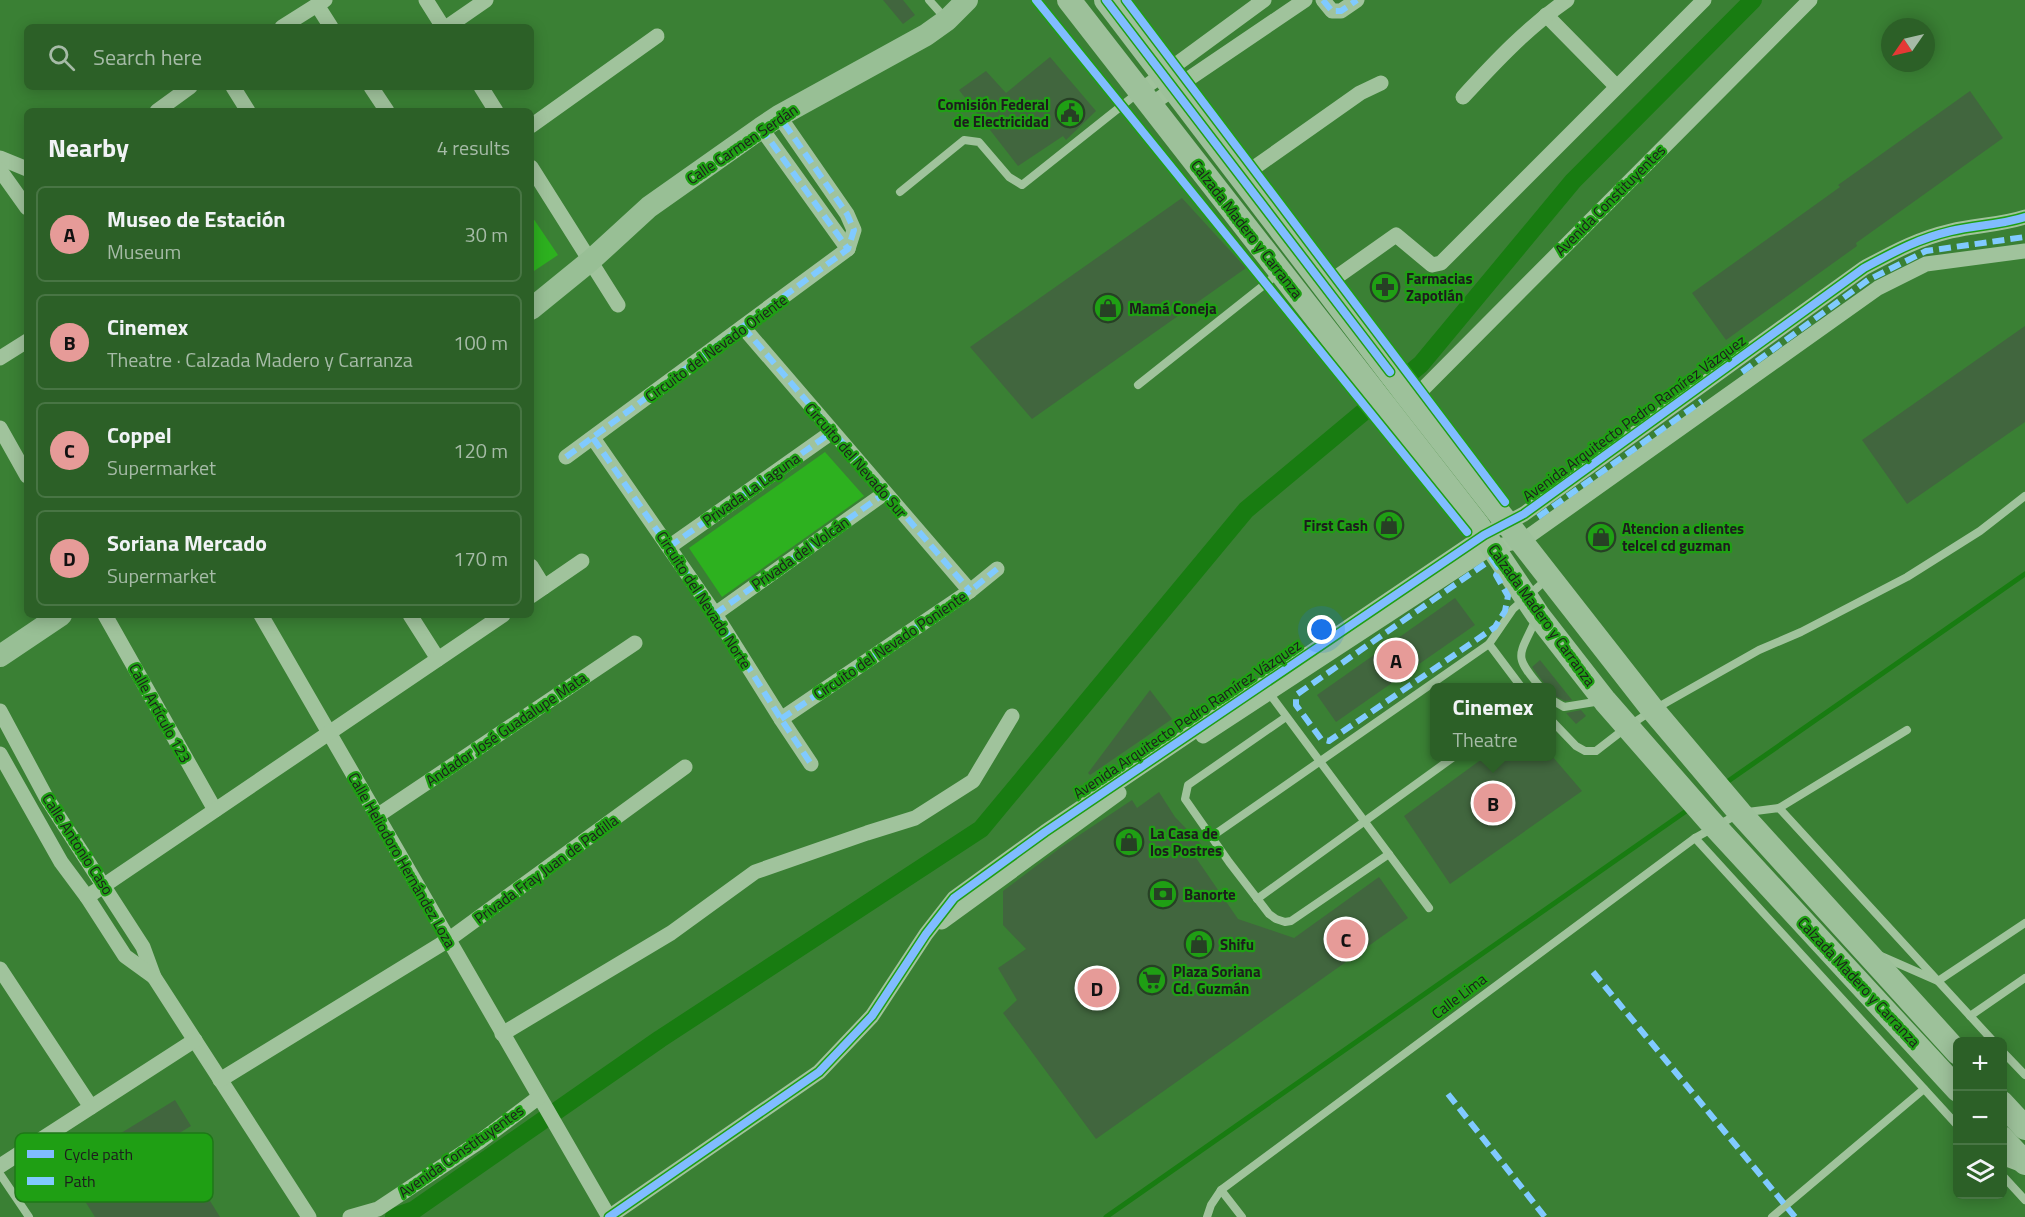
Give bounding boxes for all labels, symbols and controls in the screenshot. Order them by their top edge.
north arrow [1881,18,1935,72]
search box [24,24,534,90]
text: Search here [93,40,202,74]
icon: search [45,41,78,74]
place label: Comisión Federal de Electricidad [937,93,1049,133]
public building icon: Comisión Federal de Electricidad [1054,97,1086,129]
street label: Calle Carmen Serdán [682,98,802,190]
text: Nearby [48,128,129,167]
text: 4 results [437,132,510,163]
street label: Avenida Constituyentes [1549,139,1671,261]
street label: Calzada Madero y Carranza [1185,155,1309,304]
text: Museo de Estación [107,202,286,236]
text: A [63,219,76,250]
text: 30 m [464,219,508,250]
text: Museum [107,236,181,267]
place label: Farmacias Zapotlán [1406,267,1473,307]
pharmacy icon: Farmacias Zapotlán [1369,271,1401,303]
street label: Circuito del Nevado Oriente [640,288,792,408]
shop icon: Mamá Coneja [1092,292,1124,324]
place label: Mamá Coneja [1129,297,1217,320]
text: Cinemex [107,310,188,344]
text: B [63,327,76,358]
text: 100 m [453,327,508,358]
street label: Avenida Arquitecto Pedro Ramírez Vázquez [1518,329,1751,507]
text: Theatre · Calzada Madero y Carranza [107,344,413,375]
street label: Circuito del Nevado Sur [800,398,912,522]
text: Coppel [107,418,172,452]
text: C [64,435,75,466]
text: 120 m [453,435,508,466]
street label: Privada La Laguna [697,446,805,531]
text: Supermarket [107,452,216,483]
shop icon: First Cash [1373,509,1405,541]
street label: Privada del Volcán [746,511,854,595]
place label: First Cash [1304,514,1368,537]
place label: Atencion a clientes telcel cd guzman [1622,517,1744,557]
shop icon: Atencion a clientes telcel cd guzman [1585,521,1617,553]
text: Soriana Mercado [107,526,267,560]
street label: Circuito del Nevado Norte [651,526,757,674]
street label: Calzada Madero y Carranza [1483,539,1602,691]
text: D [63,543,76,574]
text: 170 m [453,543,508,574]
text: Supermarket [107,560,216,591]
street label: Circuito del Nevado Poniente [809,585,971,705]
your location [1307,615,1336,644]
street label: Avenida Arquitecto Pedro Ramírez Vázquez [1068,634,1306,804]
pin: A [1376,638,1416,682]
street label: Calle Artículo 123 [123,659,197,767]
street label: Andador José Guadalupe Mata [421,666,592,792]
popup [1430,683,1556,761]
text: Cinemex [1452,690,1534,724]
text: Theatre [1452,724,1518,755]
street label: Calle Heliodoro Hernández Loza [342,768,462,952]
pin: B [1474,780,1512,826]
street label: Calle Antonio Caso [37,789,119,899]
street label: Privada Fray Juan de Padilla [469,808,623,929]
place label: La Casa de los Postres [1150,822,1222,862]
shop icon: La Casa de los Postres [1113,826,1145,858]
bank icon: Banorte [1147,878,1179,910]
place label: Banorte [1184,883,1236,906]
street label: Calzada Madero y Carranza [1792,912,1926,1053]
pin: C [1326,916,1366,962]
shop icon: Shifu [1183,928,1215,960]
place label: Shifu [1220,933,1254,956]
place label: Plaza Soriana Cd. Guzmán [1173,960,1261,1000]
supermarket icon: Plaza Soriana Cd. Guzmán [1136,964,1168,996]
pin: D [1078,966,1116,1010]
street label: Calle Lima [1427,967,1492,1024]
map controls [1953,1037,2007,1199]
button: + [1953,1037,2007,1091]
button: − [1953,1091,2007,1145]
street label: Avenida Constituyentes [394,1099,529,1203]
legend [15,1133,213,1202]
text: Cycle path [64,1142,133,1166]
button: layers [1953,1145,2007,1199]
text: Path [64,1169,96,1193]

